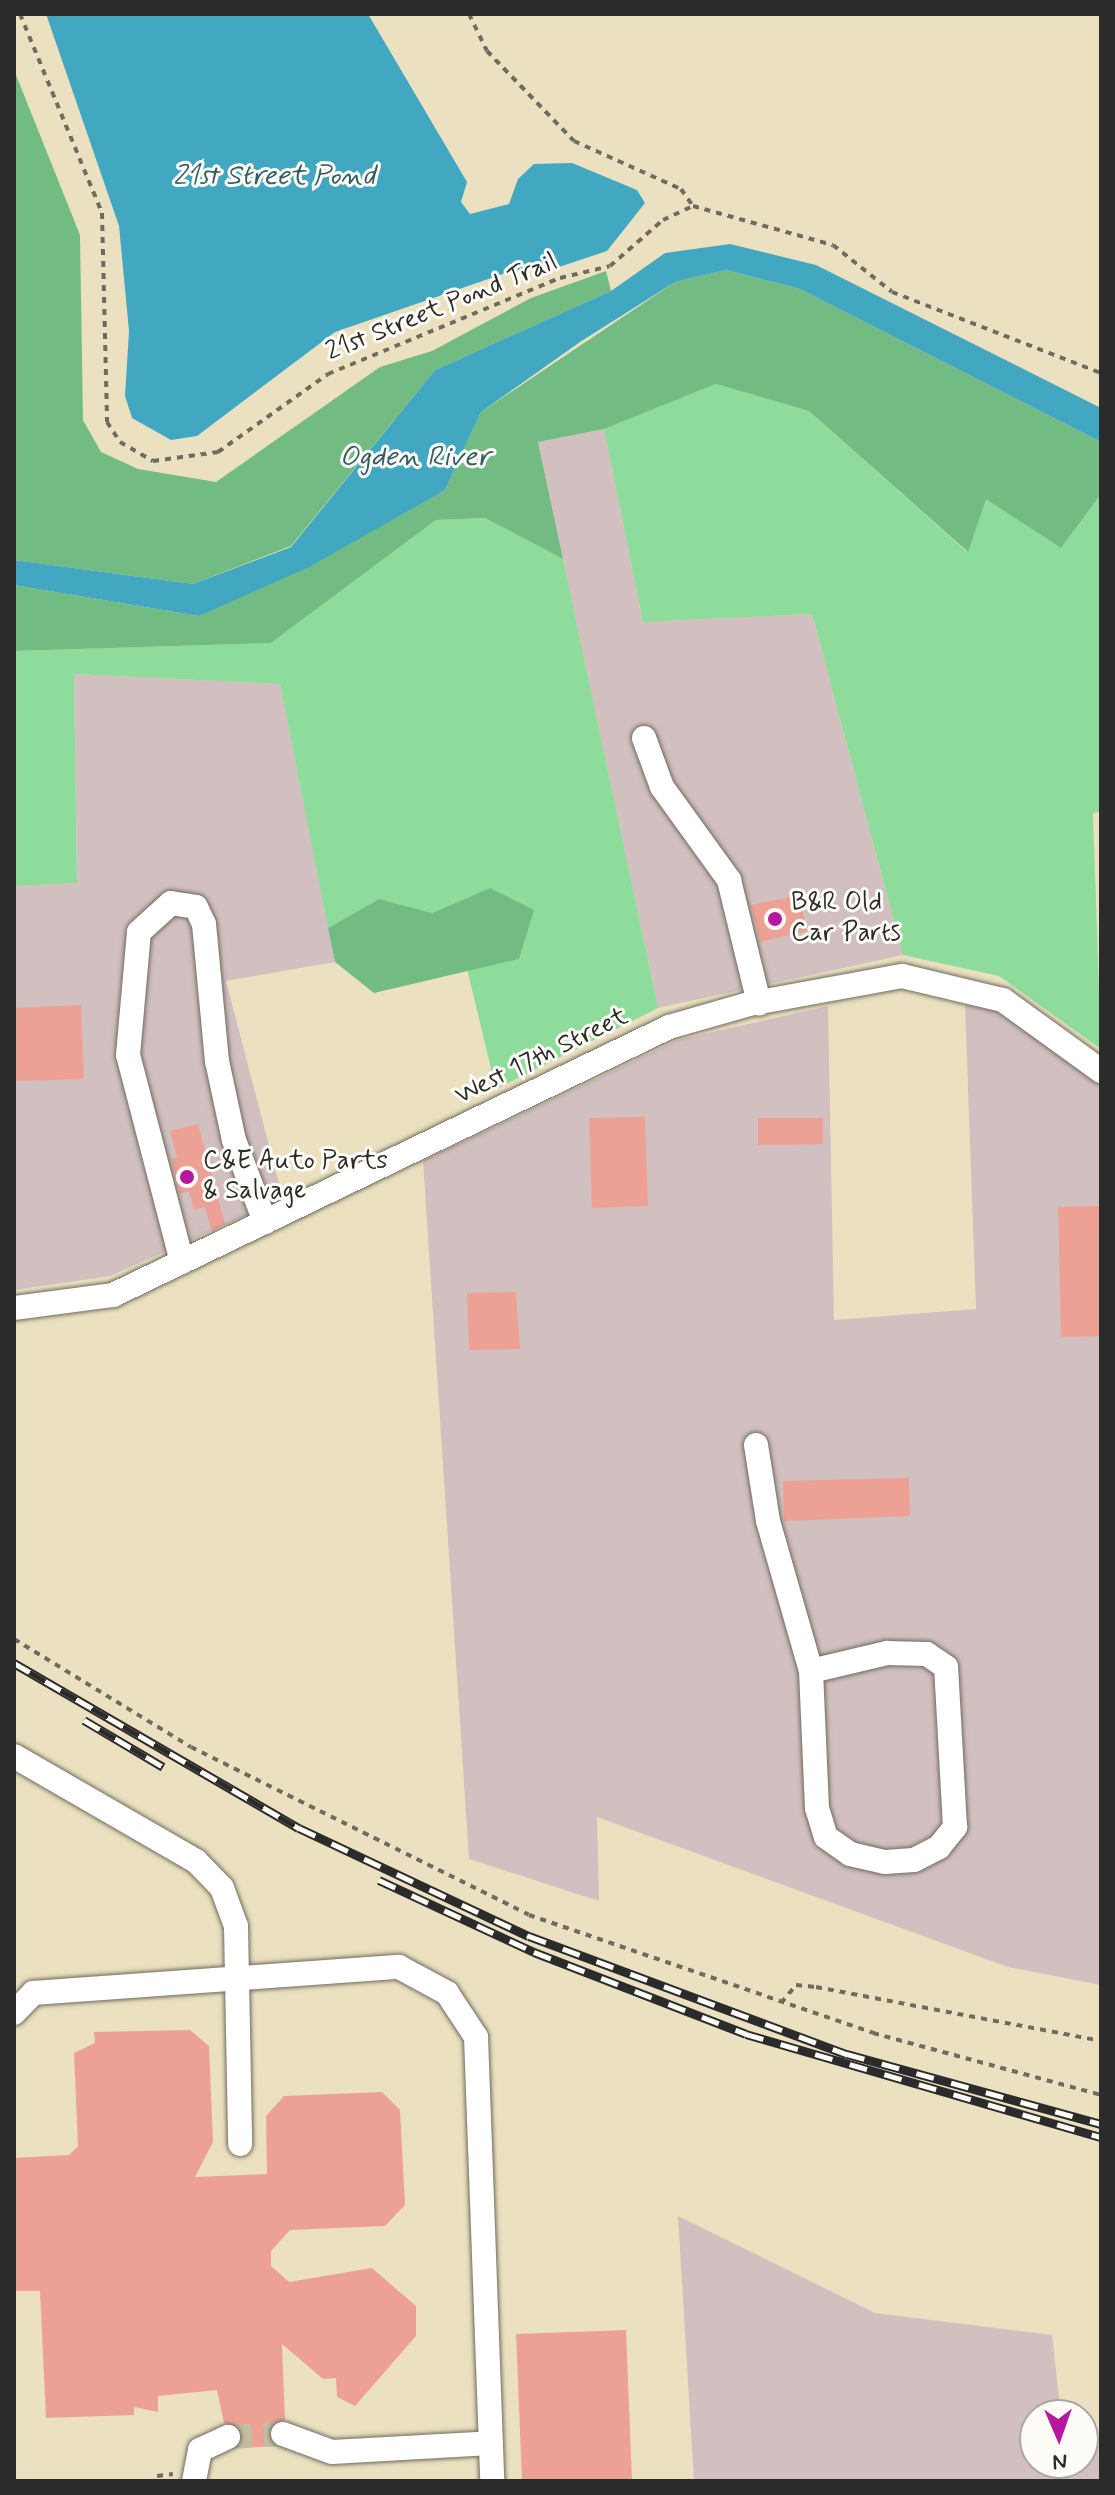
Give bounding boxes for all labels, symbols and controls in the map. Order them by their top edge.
water label: 21st Street Pond [176,160,372,194]
street label: 21st Street Pond Trail [327,249,557,367]
water label: Ogden River [340,441,490,475]
place label: B&R Old Car Parts [791,888,903,950]
marker: B&R Old Car Parts [766,910,784,928]
street label: West 17th Street [450,1002,634,1112]
place label: C&E Auto Parts & Salvage [203,1146,378,1208]
marker: C&E Auto Parts & Salvage [178,1168,196,1186]
north arrow [1019,2399,1099,2479]
text: N [1052,2447,1068,2475]

